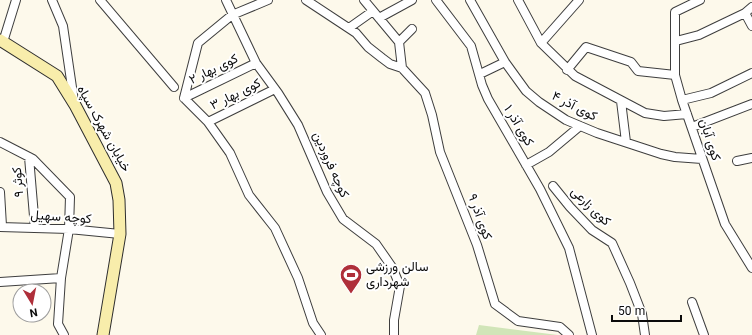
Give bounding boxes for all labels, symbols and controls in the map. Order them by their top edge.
street label: کوی بهار ۲ [186,49,242,91]
street label: کوی بهار ۳ [207,74,265,116]
street label: خیابان شهرک سپاه [71,82,135,176]
street label: کوی آذر ۴ [548,87,600,127]
street label: کوی آذر ۱ [498,101,538,151]
street label: کوی آبان [693,116,725,164]
street label: کوچه فروردین [307,129,354,202]
street label: کوثر ۹ [8,166,30,198]
street label: کوی زارعی [565,183,615,232]
street label: کوی آذر ۹ [461,191,497,243]
street label: کوچه سهیل [30,206,92,230]
place label: سالن ورزشی شهرداری [366,258,428,293]
sports icon: سالن ورزشی شهرداری [338,262,364,295]
north arrow [12,283,52,323]
scale bar [612,297,681,323]
text: N [28,302,39,320]
text: 50 m [618,303,645,321]

